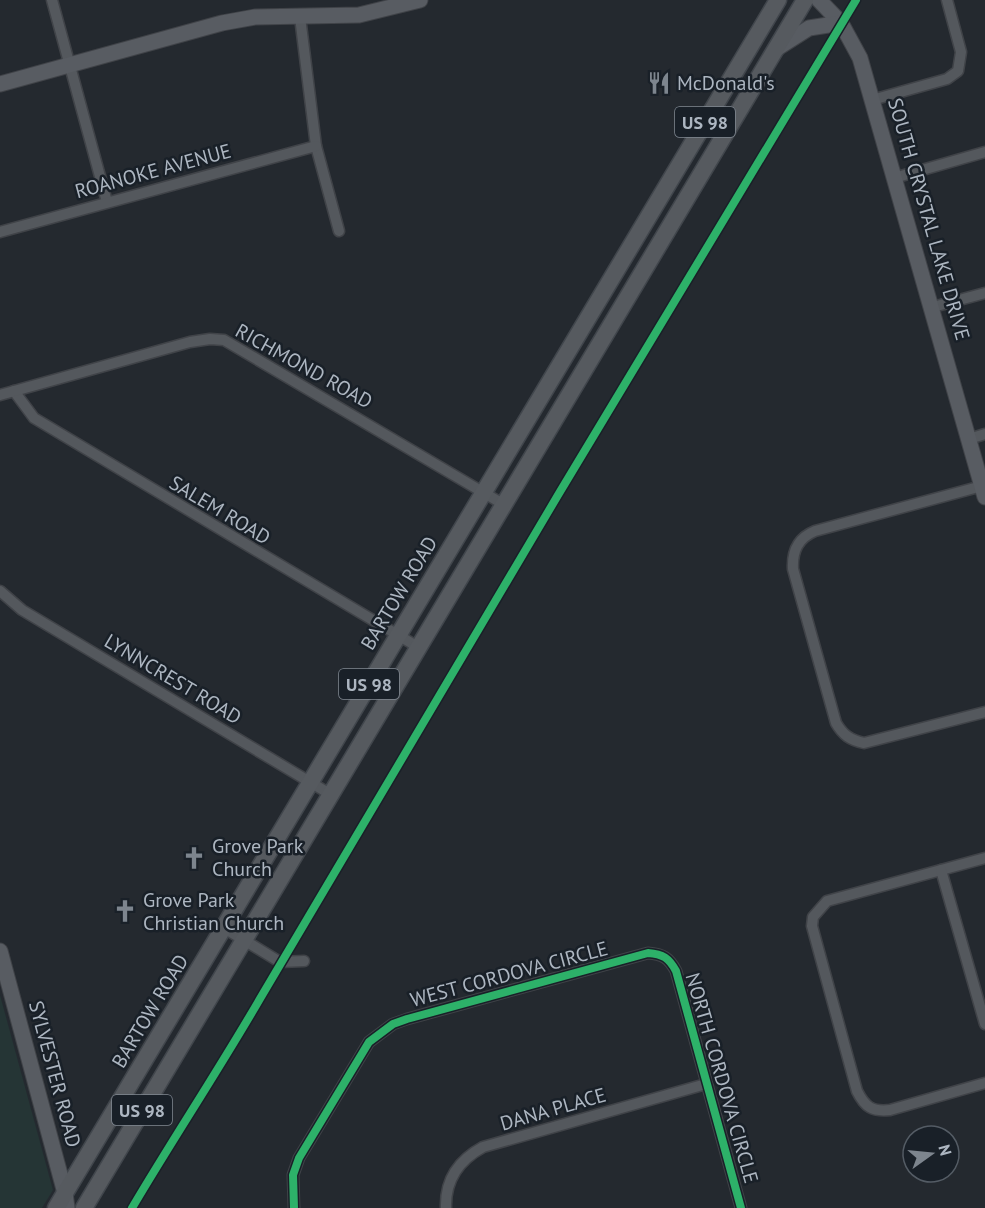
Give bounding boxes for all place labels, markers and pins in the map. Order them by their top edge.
restaurant icon: McDonald's [646,70,672,96]
place label: McDonald's [677,70,775,96]
place label: Grove Park Church [212,833,304,882]
church icon: Grove Park Church [181,845,207,871]
place label: Grove Park Christian Church [143,887,284,936]
church icon: Grove Park Christian Church [112,898,138,924]

